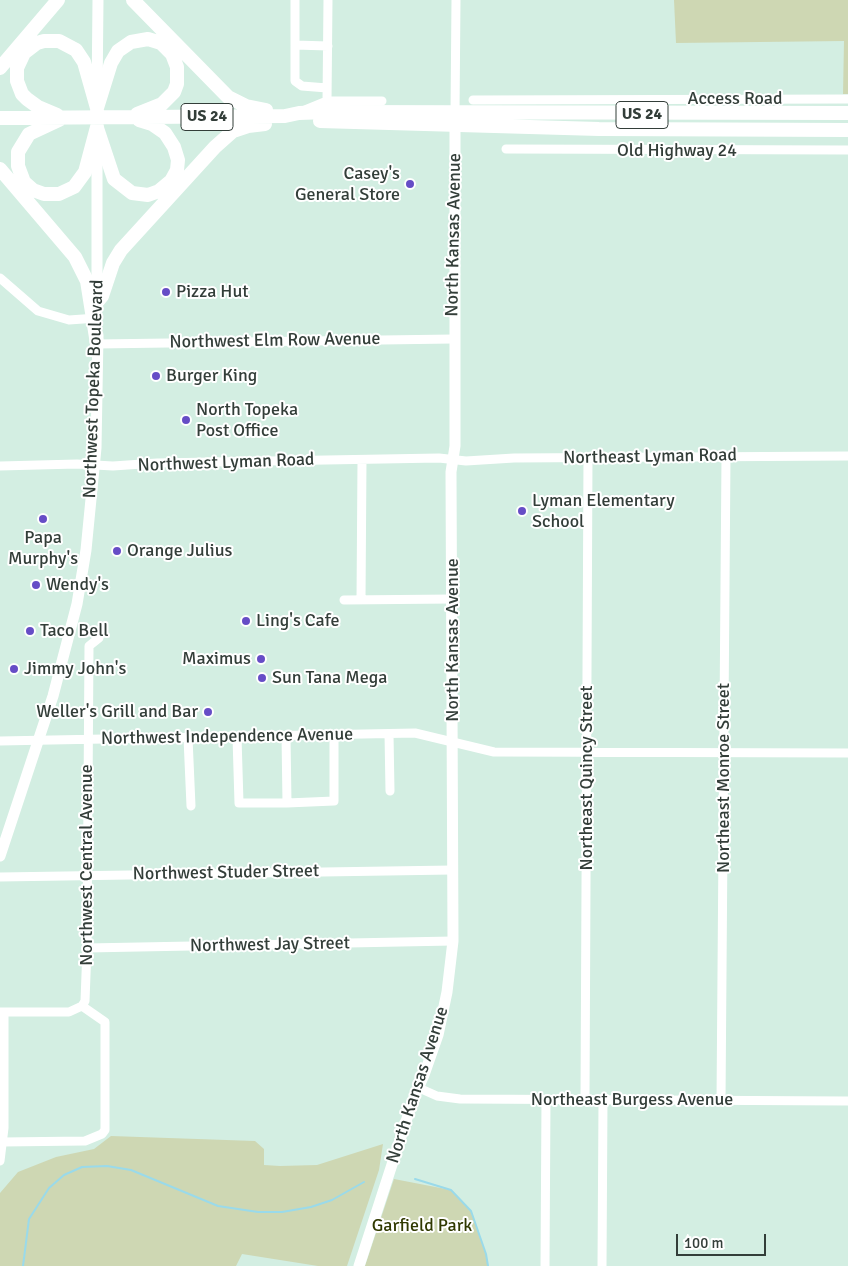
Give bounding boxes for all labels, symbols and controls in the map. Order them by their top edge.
street label: Access Road [688,88,782,110]
road number: US 24 [616,102,668,128]
road number: US 24 [181,104,233,130]
street label: Old Highway 24 [617,140,737,162]
street label: North Kansas Avenue [442,153,466,317]
place label: Casey's General Store [295,163,400,205]
marker: Casey's General Store [404,178,416,190]
street label: Northwest Topeka Boulevard [79,279,109,499]
place label: Pizza Hut [176,281,249,303]
marker: Pizza Hut [160,286,172,298]
street label: Northwest Elm Row Avenue [169,328,381,354]
place label: Burger King [166,365,257,387]
marker: Burger King [150,370,162,382]
place label: North Topeka Post Office [196,399,298,442]
marker: North Topeka Post Office [180,414,192,426]
street label: Northeast Lyman Road [563,445,737,469]
street label: Northwest Lyman Road [137,449,315,477]
place label: Lyman Elementary School [532,490,675,532]
marker: Lyman Elementary School [516,505,528,517]
marker: Papa Murphy's [37,513,49,525]
place label: Papa Murphy's [8,527,78,570]
place label: Orange Julius [127,540,232,562]
marker: Orange Julius [111,545,123,557]
street label: North Kansas Avenue [442,558,464,722]
place label: Wendy's [46,574,109,596]
marker: Wendy's [30,579,42,591]
place label: Ling's Cafe [256,610,340,632]
marker: Ling's Cafe [240,615,252,627]
place label: Taco Bell [40,620,109,642]
marker: Taco Bell [24,625,36,637]
place label: Maximus [182,648,251,670]
marker: Maximus [255,653,267,665]
place label: Jimmy John's [24,658,126,680]
marker: Jimmy John's [8,663,20,675]
place label: Sun Tana Mega [272,667,387,689]
marker: Sun Tana Mega [256,672,268,684]
street label: Northeast Monroe Street [713,683,735,873]
street label: Northeast Quincy Street [576,686,598,870]
place label: Weller's Grill and Bar [36,701,198,723]
marker: Weller's Grill and Bar [202,706,214,718]
street label: Northwest Independence Avenue [101,724,353,750]
street label: Northwest Central Avenue [76,764,98,966]
street label: Northwest Studer Street [133,861,319,885]
street label: Northwest Jay Street [190,933,350,957]
street label: North Kansas Avenue [382,1004,454,1166]
street label: Northeast Burgess Avenue [531,1089,733,1111]
park label: Garfield Park [372,1215,472,1237]
scale bar [678,1224,768,1256]
text: 100 m [684,1234,724,1252]

